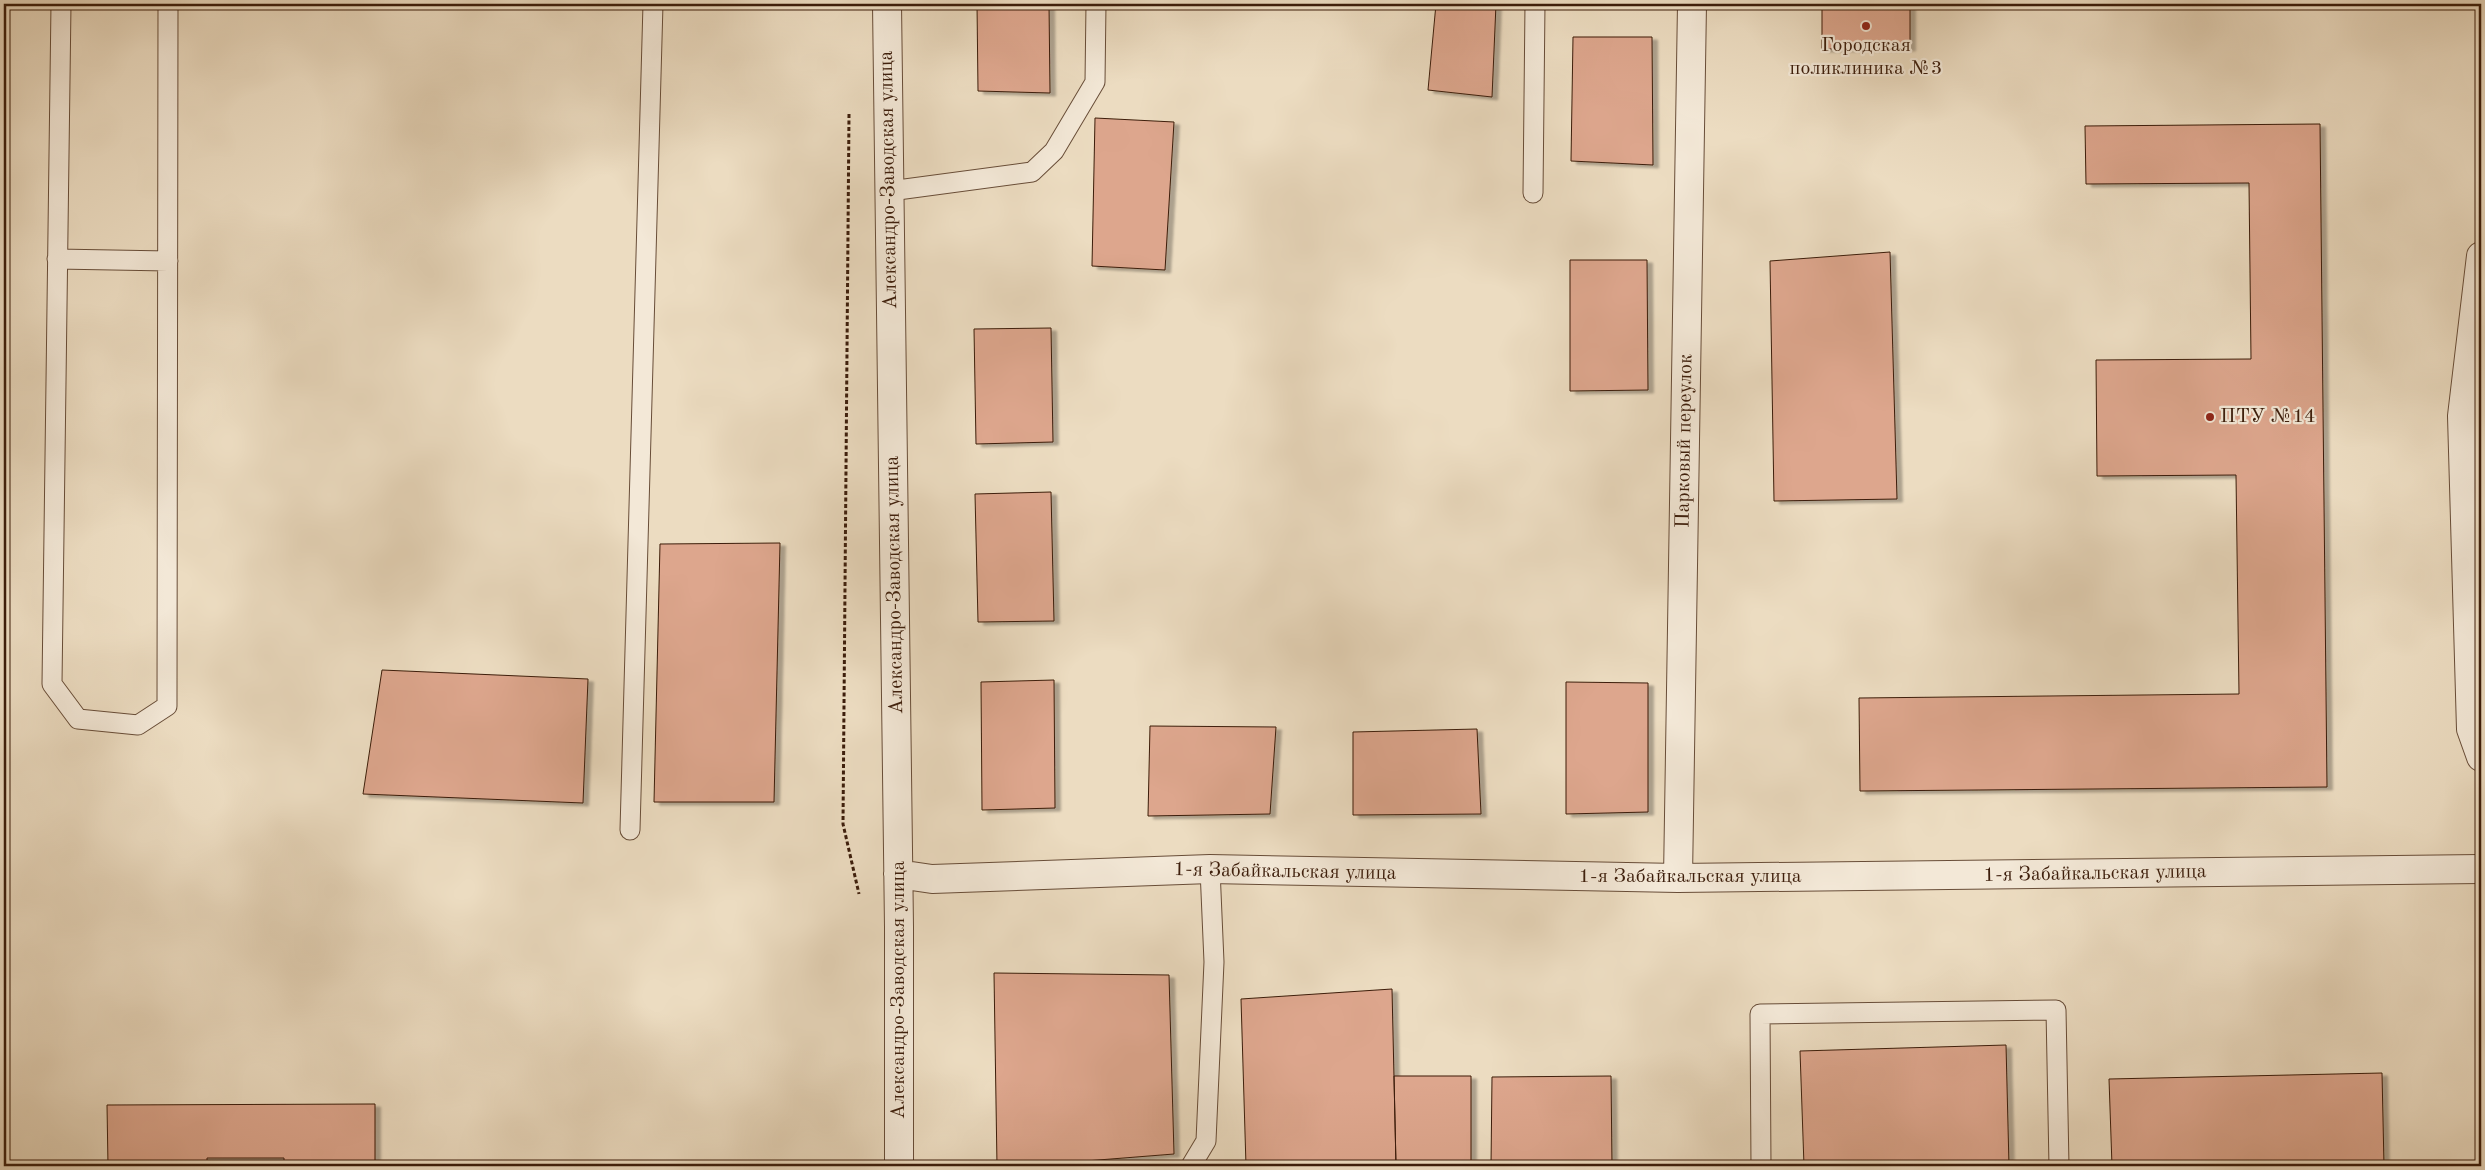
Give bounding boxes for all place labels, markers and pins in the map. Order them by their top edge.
marker: Городская поликлиника №3 [1860,20,1872,32]
place label: Городская поликлиника №3 [1790,36,1942,79]
place label: ПТУ №14 [2220,407,2316,427]
marker: ПТУ №14 [2204,411,2216,423]

